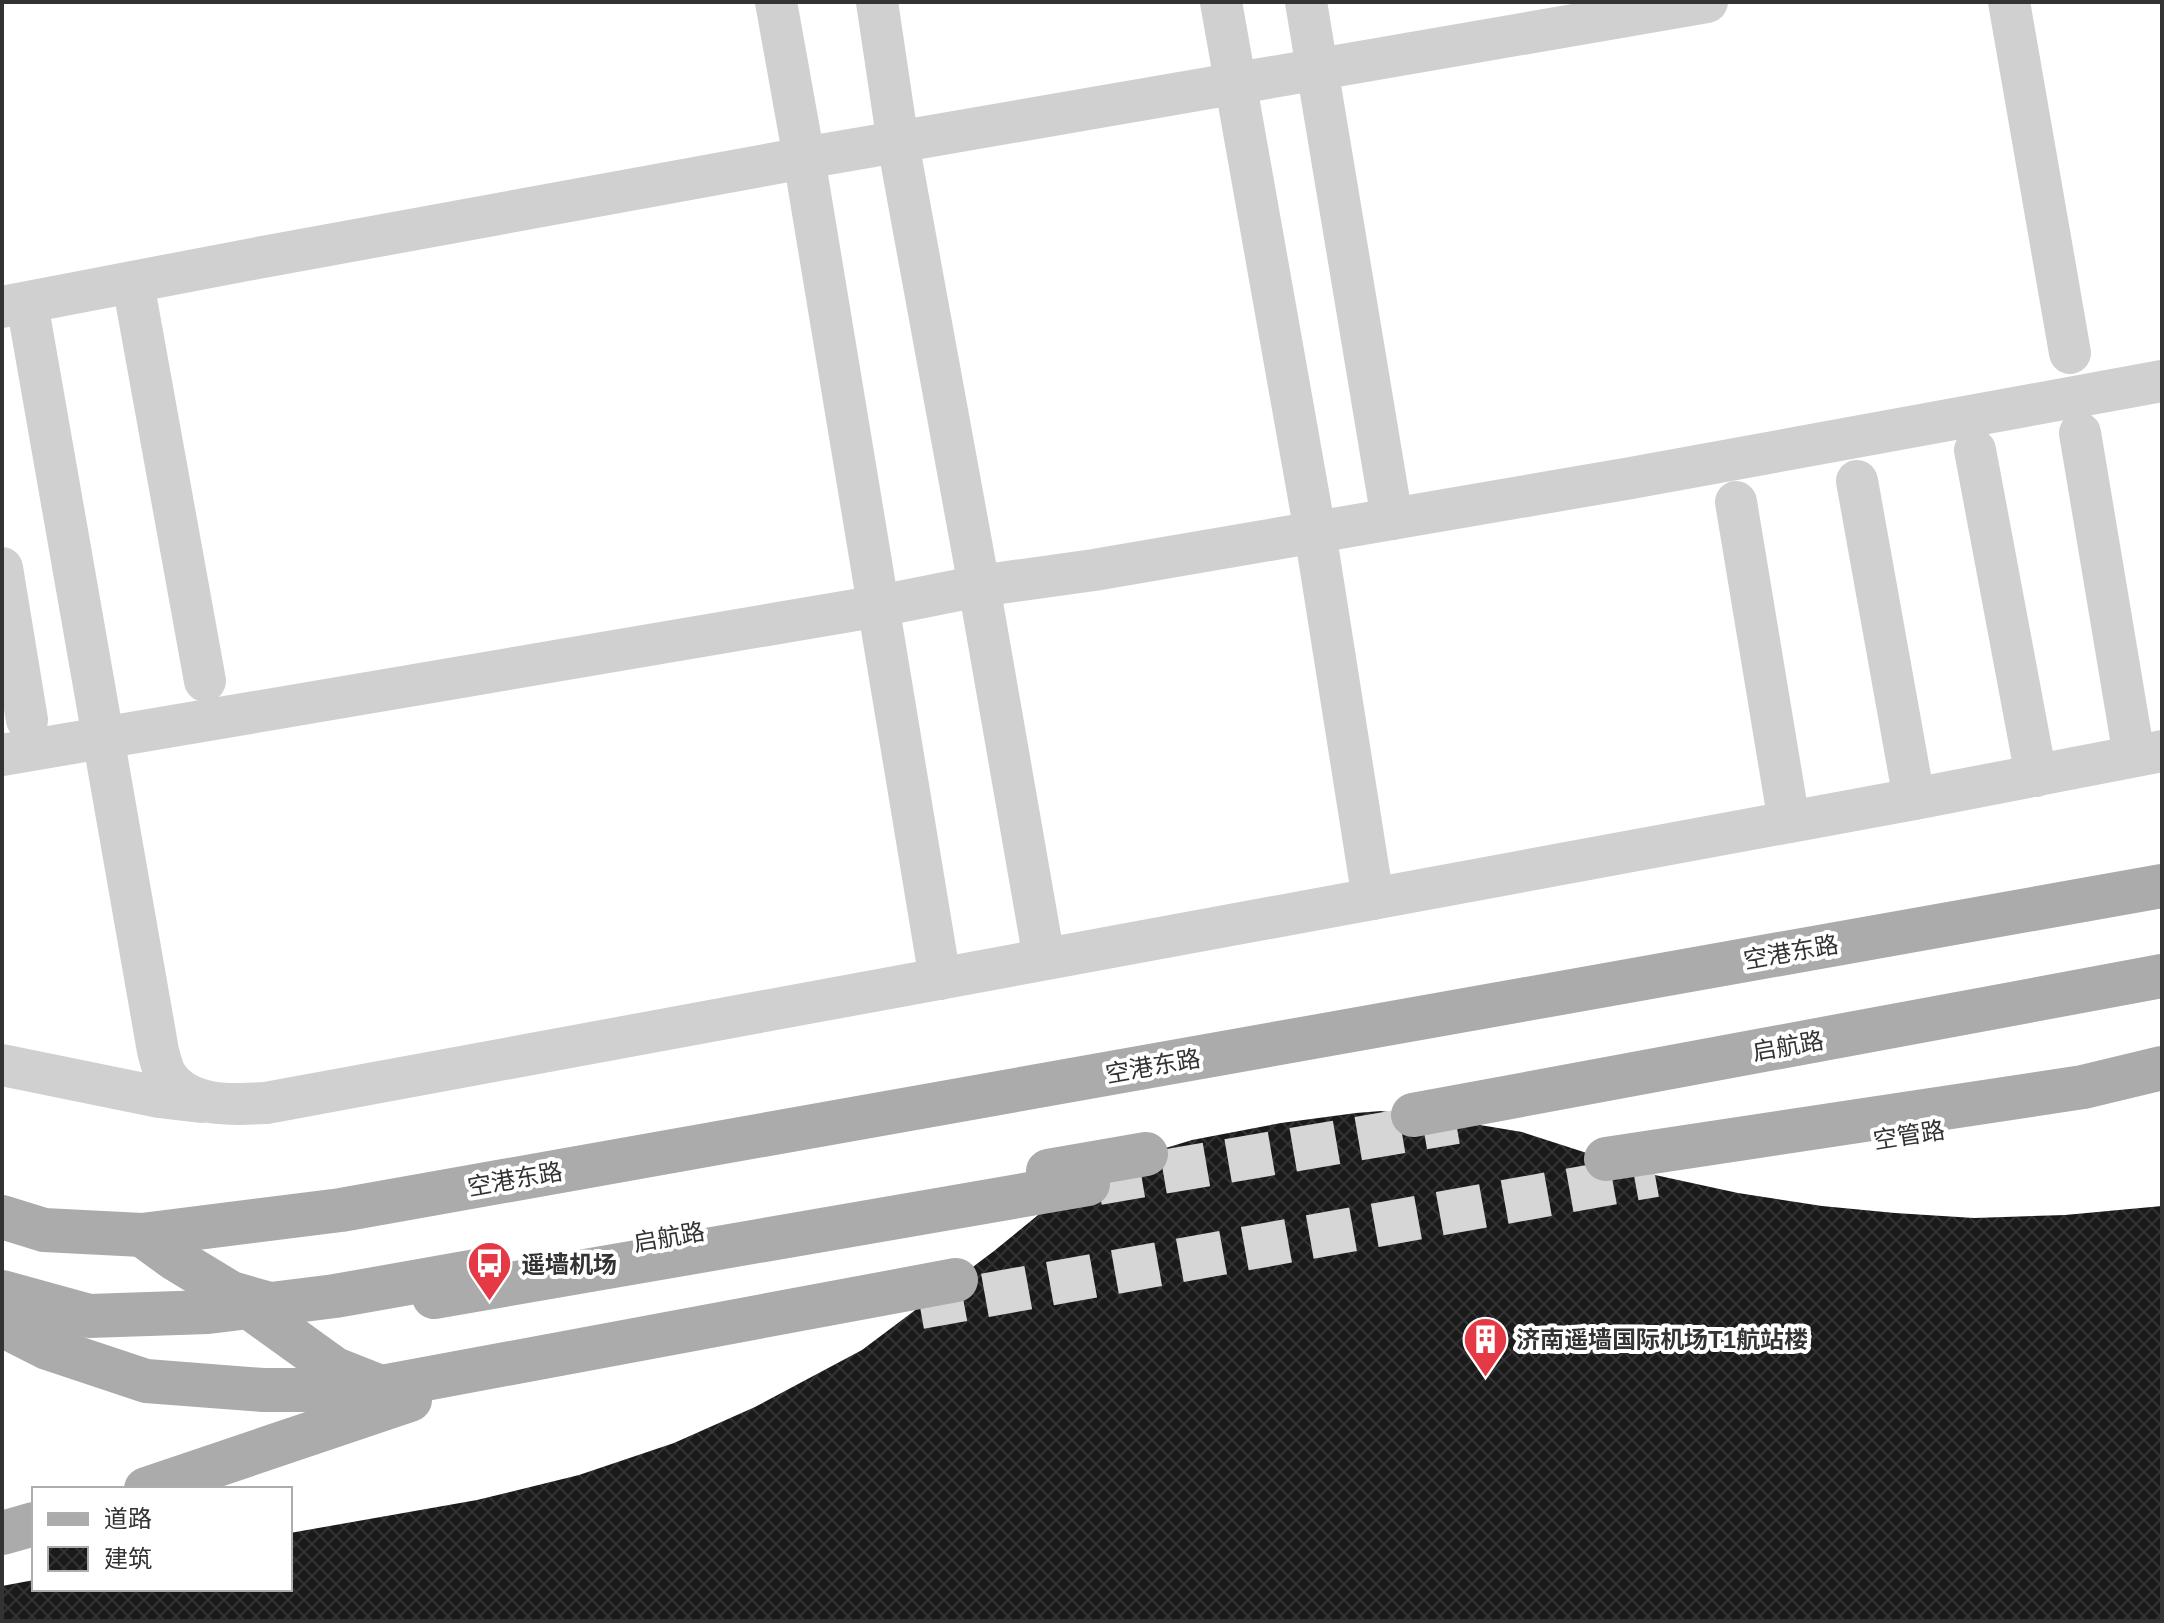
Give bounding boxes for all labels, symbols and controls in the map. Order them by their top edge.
street label: 空港东路 [1741,930,1841,974]
street label: 启航路 [1750,1026,1826,1066]
street label: 空港东路 [1103,1044,1203,1088]
street label: 空管路 [1871,1116,1947,1154]
street label: 空港东路 [465,1157,565,1201]
street label: 启航路 [631,1217,707,1257]
bus stop icon: 遥墙机场 [466,1240,514,1303]
place label: 遥墙机场 [521,1251,617,1278]
building icon: 济南遥墙国际机场T1航站楼 [1461,1315,1509,1378]
place label: 济南遥墙国际机场T1航站楼 [1516,1326,1808,1353]
legend [32,1487,292,1591]
text: 道路 [104,1505,152,1532]
text: 建筑 [104,1545,152,1572]

